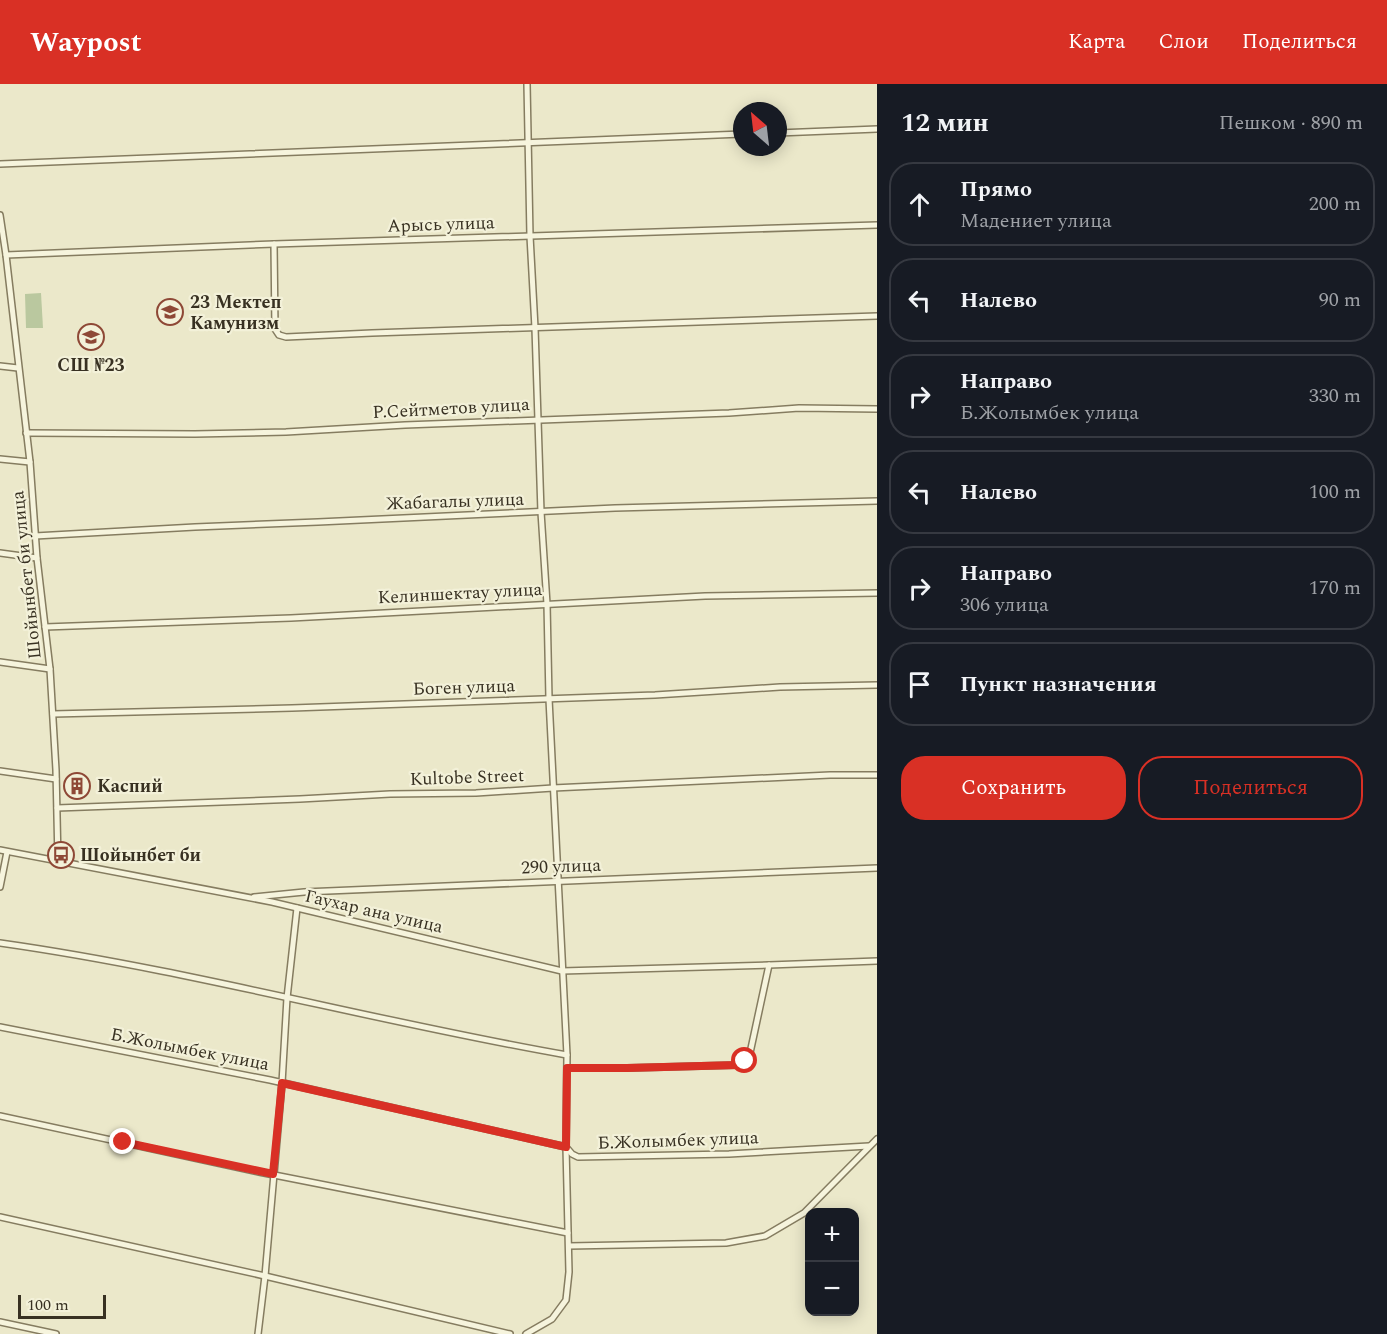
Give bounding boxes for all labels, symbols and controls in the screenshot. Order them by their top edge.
text: Waypost [30,21,141,64]
text: Карта [1068,26,1125,58]
text: Слои [1158,26,1209,58]
text: Поделиться [1242,26,1357,58]
north arrow [733,102,787,156]
text: 12 мин [901,103,989,143]
text: Пешком · 890 m [1219,108,1363,138]
text: Прямо [960,173,1032,206]
icon: ahead [903,188,936,221]
text: 200 m [1309,189,1361,219]
text: Мадениет улица [960,206,1112,236]
street label: Арысь улица [387,209,495,240]
icon: left [903,284,936,317]
text: Налево [960,284,1037,317]
text: 90 m [1319,285,1361,315]
place label: 23 Мектеп Камунизм [190,289,282,337]
school or university icon: 23 Мектеп Камунизм [155,297,185,327]
school or university icon: СШ №23 [76,322,106,352]
place label: СШ №23 [57,352,125,379]
text: Направо [960,365,1052,398]
icon: right [903,380,936,413]
text: 330 m [1309,381,1361,411]
street label: Р.Сейтметов улица [372,391,531,426]
text: Б.Жолымбек улица [960,398,1139,428]
icon: left [903,476,936,509]
text: Налево [960,476,1037,509]
text: 100 m [1309,477,1361,507]
street label: Жабагалы улица [386,486,525,517]
street label: Шойынбет би улица [4,489,49,660]
text: Направо [960,557,1052,590]
icon: right [903,572,936,605]
text: 170 m [1309,573,1361,603]
street label: Келиншектау улица [377,576,543,611]
text: 306 улица [960,590,1049,620]
icon: arrive [903,668,936,701]
text: Пункт назначения [960,668,1157,701]
street label: Боген улица [412,672,516,703]
button: Сохранить [901,756,1126,820]
button: Поделиться [1138,756,1363,820]
street label: Kultobe Street [409,762,525,793]
building icon: Каспий [62,771,92,801]
place label: Каспий [97,773,163,800]
bus stop icon: Шойынбет би [46,840,76,870]
place label: Шойынбет би [80,842,201,869]
street label: 290 улица [521,852,602,881]
street label: Гаухар ана улица [302,882,446,941]
street label: Б.Жолымбек улица [108,1021,272,1078]
route start [731,1047,757,1073]
street label: Б.Жолымбек улица [597,1124,759,1157]
route end [109,1128,135,1154]
map controls [805,1208,859,1316]
button: + [805,1208,859,1262]
button: − [805,1262,859,1316]
scale bar [18,1292,106,1320]
text: 100 m [27,1293,69,1317]

